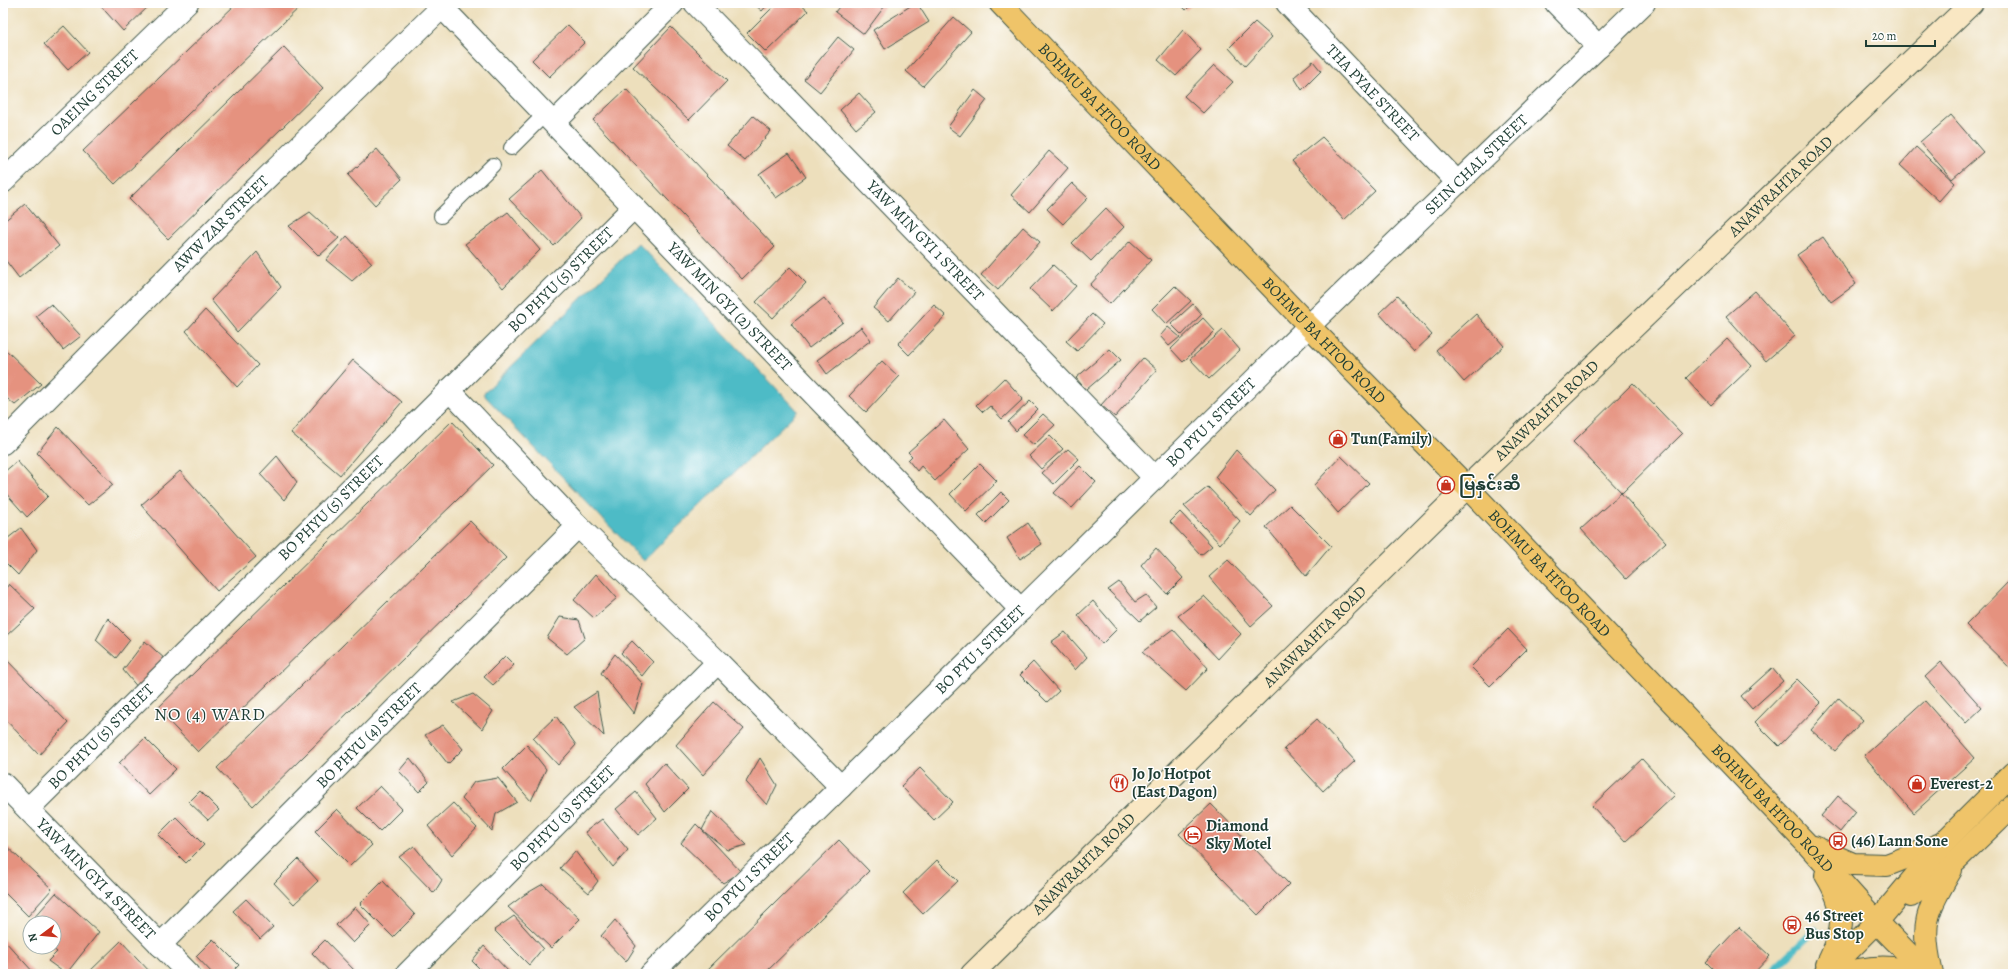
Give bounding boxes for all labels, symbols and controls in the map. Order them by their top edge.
scale bar [1866,22,1935,48]
text: 20 m [1872,28,1896,44]
street label: BOHMU BA HTOO ROAD [1033,38,1166,176]
street label: THA PYAE STREET [1321,39,1424,147]
street label: OAEING STREET [46,44,144,141]
street label: SEIN CHAL STREET [1420,109,1533,220]
street label: ANAWRAHTA ROAD [1723,131,1838,242]
street label: AWW ZAR STREET [167,171,274,277]
street label: YAW MIN GYI 1 STREET [861,175,989,306]
street label: BO PHYU (5) STREET [503,222,619,337]
street label: YAW MIN GYI (2) STREET [662,237,797,376]
street label: BOHMU BA HTOO ROAD [1257,272,1391,409]
street label: ANAWRAHTA ROAD [1489,355,1604,467]
street label: BO PYU 1 STREET [1161,373,1261,472]
place label: Tun(Family) [1351,428,1432,450]
shop icon: Tun(Family) [1328,429,1348,449]
street label: BO PHYU (5) STREET [273,450,389,566]
place label: မြနှင်းဆီ [1459,473,1521,498]
shop icon: မြနှင်းဆီ [1436,475,1456,495]
street label: BOHMU BA HTOO ROAD [1483,505,1616,642]
street label: ANAWRAHTA ROAD [1258,581,1372,693]
street label: BO PYU 1 STREET [930,600,1030,699]
street label: BO PHYU (4) STREET [311,677,427,793]
street label: BO PHYU (5) STREET [43,679,159,794]
district label: NO (4) WARD [154,702,266,726]
street label: BOHMU BA HTOO ROAD [1706,739,1839,877]
street label: BO PHYU (3) STREET [505,760,620,876]
place label: Jo Jo Hotpot (East Dagon) [1132,763,1217,803]
restaurant icon: Jo Jo Hotpot (East Dagon) [1109,773,1129,793]
place label: Everest-2 [1930,773,1993,795]
shop icon: Everest-2 [1907,774,1927,794]
street label: ANAWRAHTA ROAD [1027,808,1141,921]
street label: YAW MIN GYI 4 STREET [33,814,159,944]
place label: Diamond Sky Motel [1206,815,1272,855]
hotel icon: Diamond Sky Motel [1183,825,1203,845]
street label: BO PYU 1 STREET [699,828,800,927]
place label: (46) Lann Sone [1851,830,1948,852]
bus stop icon: (46) Lann Sone [1828,831,1848,851]
place label: 46 Street Bus Stop [1805,905,1864,945]
north arrow [22,915,62,955]
bus stop icon: 46 Street Bus Stop [1782,915,1802,935]

